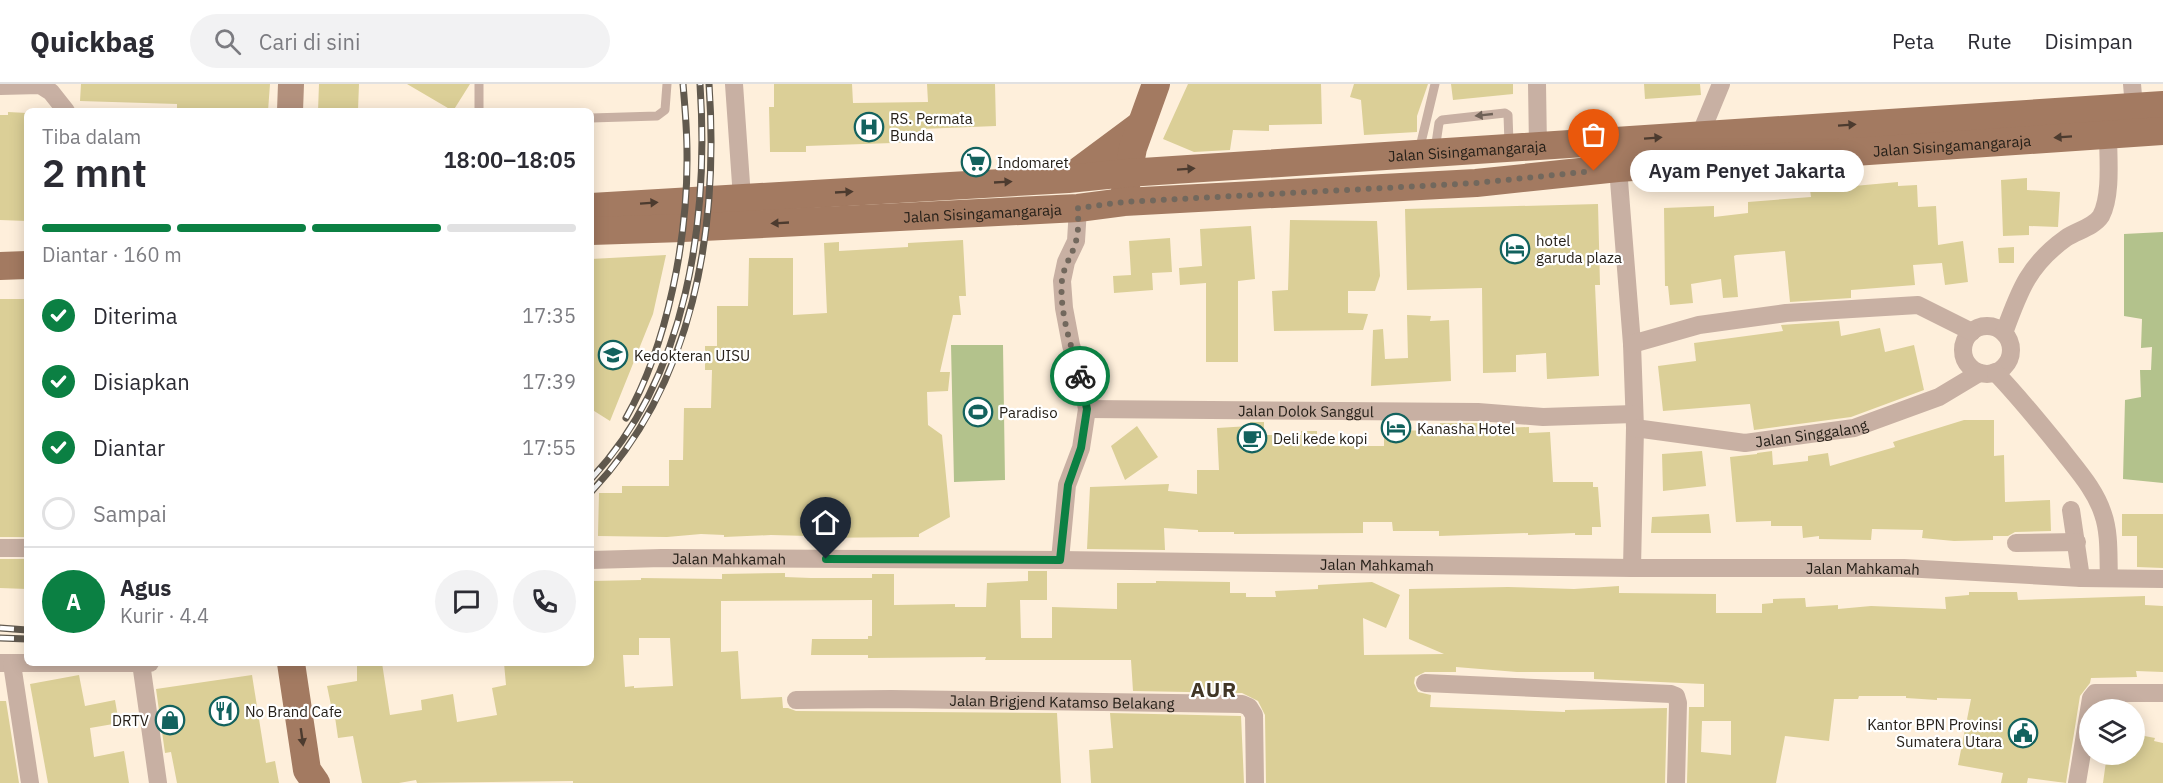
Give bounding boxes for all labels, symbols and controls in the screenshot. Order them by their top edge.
search box [190,14,610,68]
text: Quickbag [30,23,154,60]
icon: search [211,25,244,58]
text: Cari di sini [259,27,361,56]
text: Peta [1892,27,1934,55]
text: Rute [1967,27,2012,55]
text: Disimpan [2045,27,2133,55]
place label: RS. Permata Bunda [890,109,973,145]
pin [1568,109,1619,171]
hospital icon: RS. Permata Bunda [853,111,885,143]
one-way arrow [1475,111,1494,120]
icon: bag [1577,118,1610,151]
one-way arrow [1838,121,1857,130]
text: Tiba dalam [42,123,141,150]
street label: Jalan Sisingamangaraja [1872,130,2032,160]
one-way arrow [2053,132,2072,141]
one-way arrow [1643,134,1662,143]
street label: Jalan Sisingamangaraja [1387,136,1547,165]
text: 18:00–18:05 [443,145,576,174]
supermarket icon: Indomaret [960,146,992,178]
text: 2 mnt [42,147,147,198]
callout: Ayam Penyet Jakarta [1630,150,1864,192]
place label: Indomaret [997,153,1069,172]
text: Ayam Penyet Jakarta [1649,157,1845,184]
one-way arrow [1176,164,1195,174]
one-way arrow [993,178,1012,187]
one-way arrow [835,188,854,197]
one-way arrow [640,198,659,208]
street label: Jalan Sisingamangaraja [903,199,1062,226]
one-way arrow [771,219,790,228]
place label: hotel garuda plaza [1536,231,1622,267]
hotel icon: hotel garuda plaza [1499,233,1531,265]
text: Diantar · 160 m [42,241,182,268]
icon: check [42,299,75,332]
text: Diterima [93,301,178,330]
text: 17:35 [522,302,576,329]
school or university icon: Kedokteran UISU [597,339,629,371]
place label: Kedokteran UISU [634,346,750,365]
courier [1050,346,1110,406]
icon: bike [1064,360,1097,393]
icon: check [42,365,75,398]
text: Disiapkan [93,367,190,396]
text: 17:39 [522,368,576,395]
sports icon: Paradiso [962,396,994,428]
street label: Jalan Dolok Sanggul [1238,401,1374,421]
place label: Paradiso [999,403,1058,422]
hotel icon: Kanasha Hotel [1380,412,1412,444]
street label: Jalan Singgalang [1754,414,1870,451]
place label: Kanasha Hotel [1417,419,1515,438]
cafe icon: Deli kede kopi [1236,422,1268,454]
place label: Deli kede kopi [1273,429,1368,448]
icon: check [42,431,75,464]
text: Diantar [93,433,165,462]
text: 17:55 [522,434,576,461]
pin [800,497,851,559]
text: Sampai [93,499,167,528]
icon: home [809,506,842,539]
street label: Jalan Mahkamah [672,549,786,568]
street label: Jalan Mahkamah [1320,554,1434,575]
street label: Jalan Mahkamah [1806,558,1920,578]
button: chat [435,570,498,633]
button: phone [513,570,576,633]
text: Agus [120,573,171,602]
text: A [66,587,81,616]
text: Kurir · 4.4 [120,602,209,629]
district label: AUR [1190,675,1238,703]
street label: Jalan Brigjend Katamso Belakang [949,690,1175,713]
restaurant icon: No Brand Cafe [208,695,240,727]
map controls [2079,699,2145,765]
button: layers [2079,699,2145,765]
place label: No Brand Cafe [245,702,342,721]
shop icon: DRTV [154,704,186,736]
place label: DRTV [112,711,149,730]
place label: Kantor BPN Provinsi Sumatera Utara [1867,715,2002,751]
public building icon: Kantor BPN Provinsi Sumatera Utara [2007,717,2039,749]
one-way arrow [298,728,307,747]

